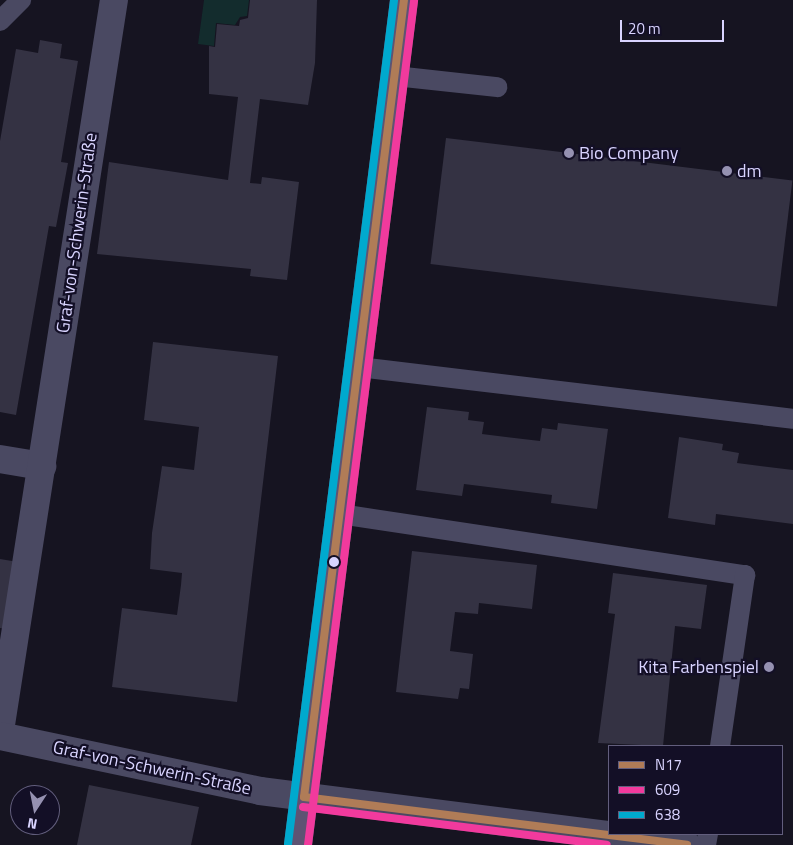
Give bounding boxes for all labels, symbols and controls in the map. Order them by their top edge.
scale bar [623,10,727,42]
text: 20 m [628,17,661,40]
street label: Graf-von-Schwerin-Straße [52,131,102,335]
place label: Bio Company [579,142,678,164]
marker: Bio Company [563,147,575,159]
place label: dm [737,160,762,182]
marker: dm [721,165,733,177]
unlabelled marker [329,557,339,567]
place label: Kita Farbenspiel [638,656,759,678]
marker: Kita Farbenspiel [763,661,775,673]
street label: Graf-von-Schwerin-Straße [51,736,253,800]
legend [608,745,783,835]
text: N17 [655,753,682,776]
text: 609 [655,778,680,801]
north arrow [10,785,60,835]
text: 638 [655,803,680,826]
text: N [25,813,39,835]

